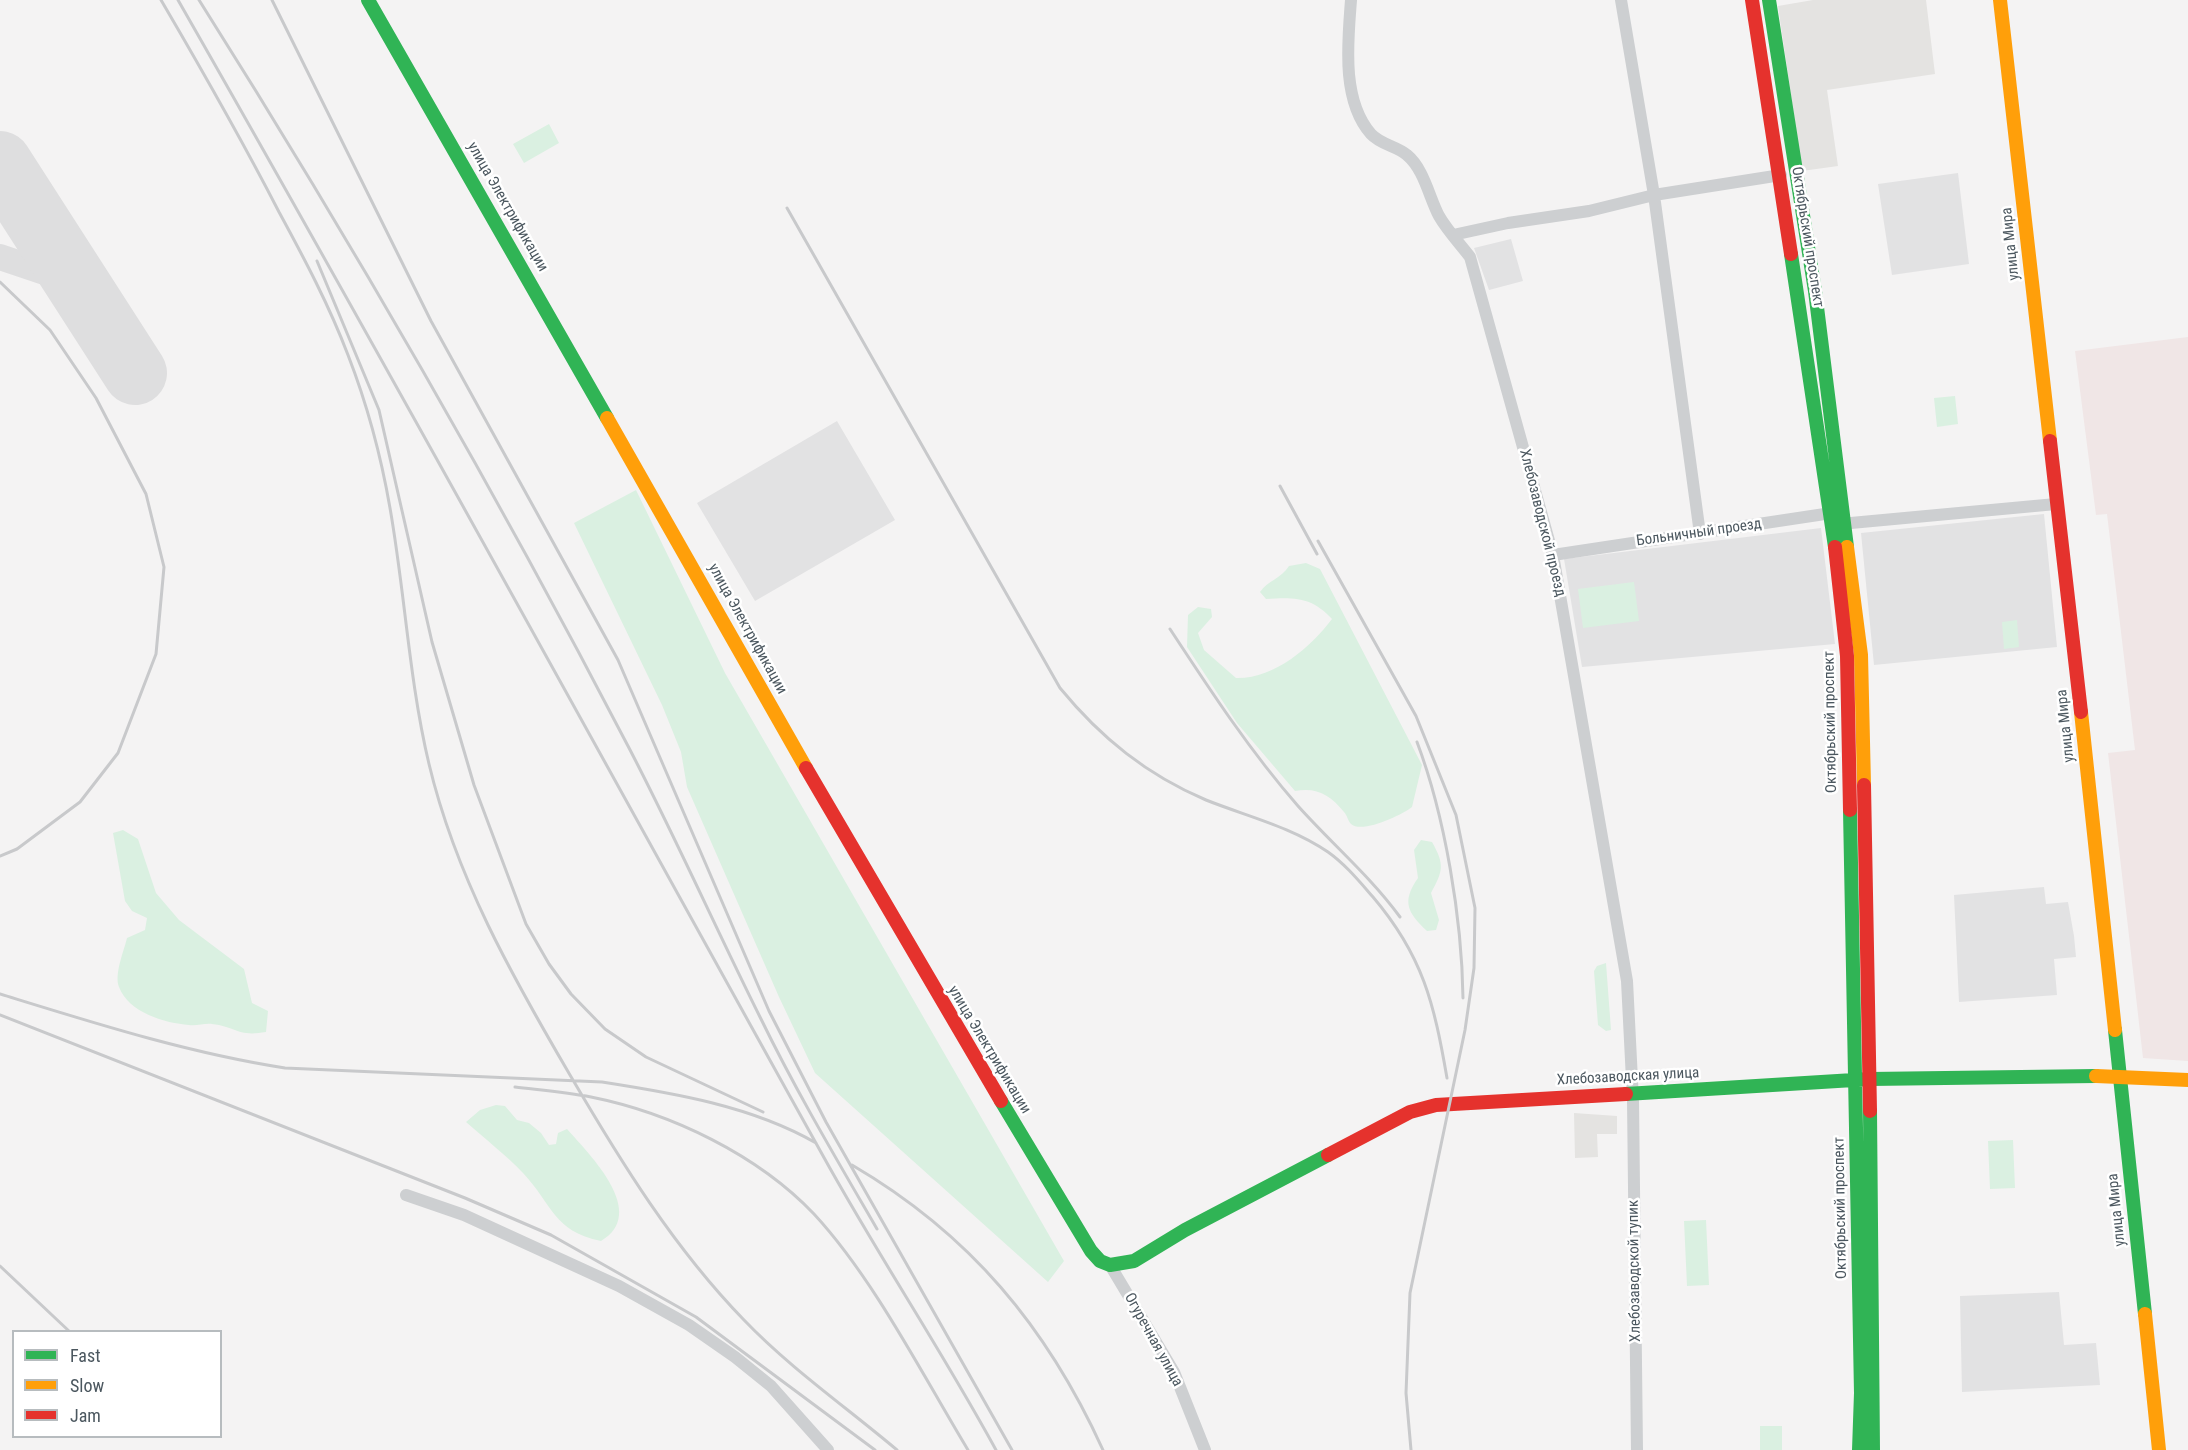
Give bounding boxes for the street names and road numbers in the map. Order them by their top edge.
street label: улица Электрификации [463,139,551,275]
street label: Октябрьский проспект [1787,165,1827,309]
street label: улица Мира [1998,207,2024,281]
street label: Хлебозаводской проезд [1515,447,1569,599]
street label: Больничный проезд [1635,515,1763,551]
street label: улица Электрификации [704,561,790,697]
street label: Октябрьский проспект [1821,651,1841,793]
street label: улица Мира [2053,689,2079,763]
street label: улица Электрификации [944,983,1034,1117]
street label: Хлебозаводская улица [1556,1064,1700,1090]
street label: Октябрьский проспект [1831,1137,1851,1279]
street label: улица Мира [2104,1173,2130,1247]
street label: Хлебозаводской тупик [1625,1200,1645,1342]
street label: Огуречная улица [1120,1290,1186,1390]

